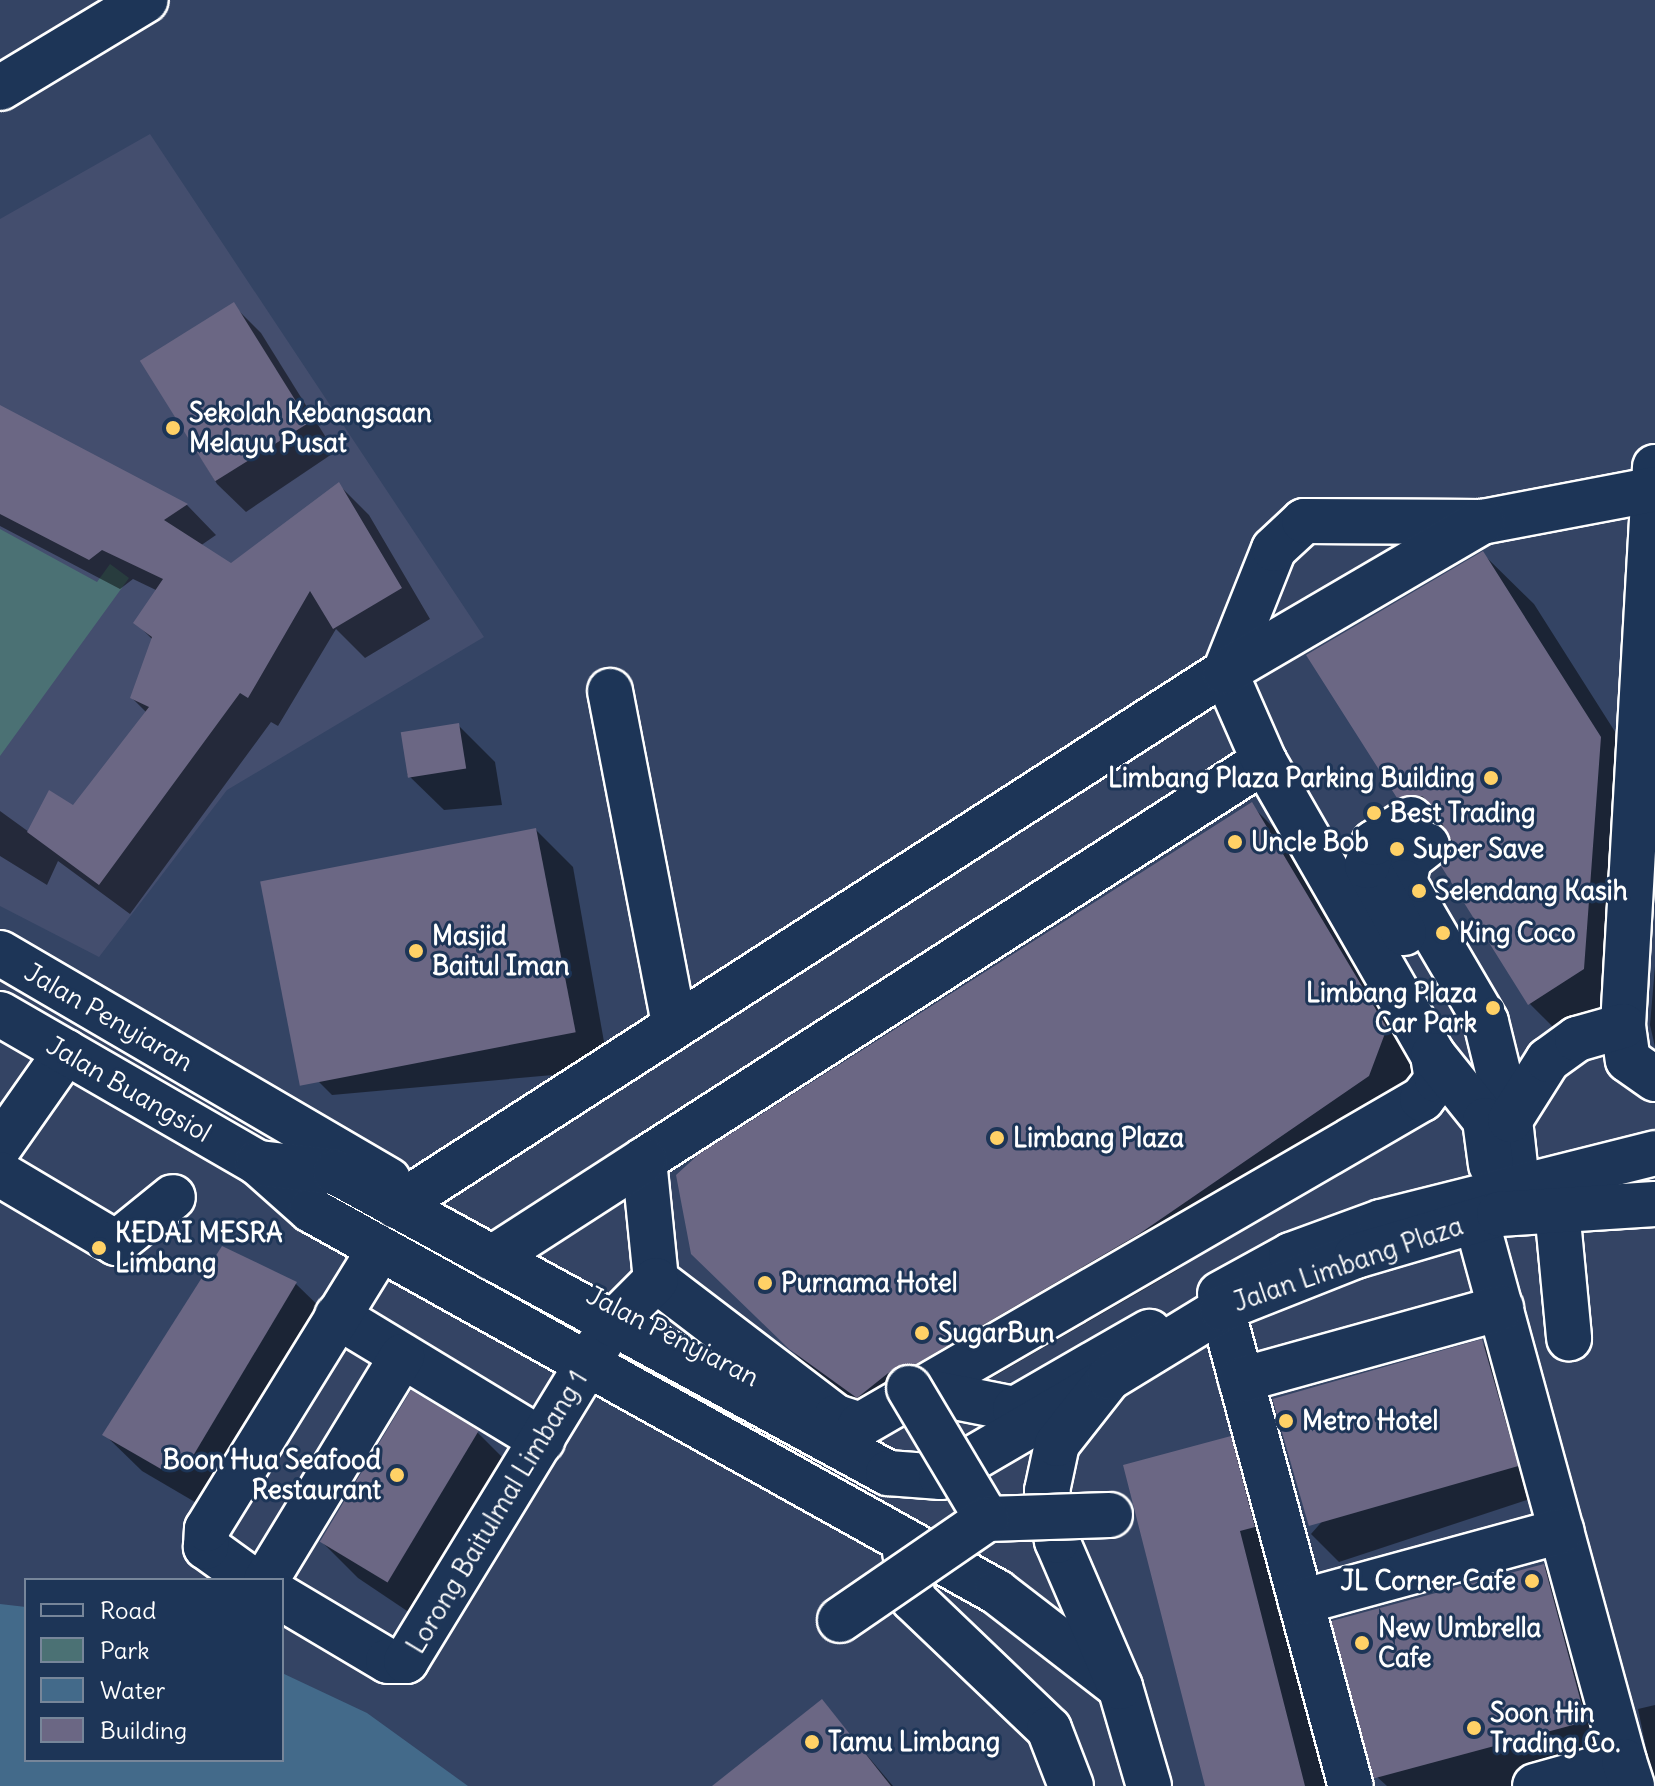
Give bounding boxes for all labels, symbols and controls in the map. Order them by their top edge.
place label: Sekolah Kebangsaan Melayu Pusat [189,397,432,458]
marker: Sekolah Kebangsaan Melayu Pusat [164,419,182,437]
place label: Limbang Plaza Parking Building [1108,762,1475,794]
marker: Limbang Plaza Parking Building [1482,769,1500,787]
place label: Best Trading [1390,797,1535,829]
marker: Best Trading [1365,804,1383,822]
place label: Uncle Bob [1251,826,1369,858]
marker: Uncle Bob [1226,833,1244,851]
place label: Super Save [1413,833,1544,865]
marker: Super Save [1388,840,1406,858]
place label: Selendang Kasih [1435,875,1628,907]
marker: Selendang Kasih [1410,882,1428,900]
place label: King Coco [1459,917,1576,949]
place label: Masjid Baitul Iman [432,920,570,982]
marker: King Coco [1434,924,1452,942]
marker: Masjid Baitul Iman [407,942,425,960]
street label: Jalan Penyiaran [19,956,199,1078]
place label: Limbang Plaza Car Park [1306,977,1477,1038]
marker: Limbang Plaza Car Park [1484,999,1502,1017]
street label: Jalan Buangsiol [41,1029,217,1149]
place label: Limbang Plaza [1013,1122,1184,1154]
marker: Limbang Plaza [988,1129,1006,1147]
street label: Jalan Limbang Plaza [1229,1210,1467,1318]
place label: KEDAI MESRA Limbang [115,1217,283,1278]
marker: KEDAI MESRA Limbang [90,1239,108,1257]
place label: Purnama Hotel [781,1267,958,1299]
marker: Purnama Hotel [756,1274,774,1292]
street label: Jalan Penyiaran [582,1279,764,1393]
place label: SugarBun [938,1317,1055,1349]
marker: SugarBun [913,1324,931,1342]
street label: Lorong Baitulmal Limbang 1 [400,1365,594,1659]
place label: Metro Hotel [1302,1405,1438,1437]
marker: Metro Hotel [1277,1412,1295,1430]
place label: Boon Hua Seafood Restaurant [163,1444,381,1506]
marker: Boon Hua Seafood Restaurant [388,1466,406,1484]
place label: JL Corner Cafe [1341,1565,1516,1597]
marker: JL Corner Cafe [1523,1572,1541,1590]
legend [24,1578,284,1762]
text: Road [100,1595,156,1625]
place label: New Umbrella Cafe [1378,1612,1541,1674]
marker: New Umbrella Cafe [1353,1634,1371,1652]
text: Park [100,1635,150,1665]
text: Water [100,1675,165,1705]
place label: Soon Hin Trading Co. [1490,1697,1621,1758]
text: Building [100,1715,187,1745]
marker: Soon Hin Trading Co. [1465,1719,1483,1737]
place label: Tamu Limbang [828,1726,1000,1758]
marker: Tamu Limbang [803,1733,821,1751]

